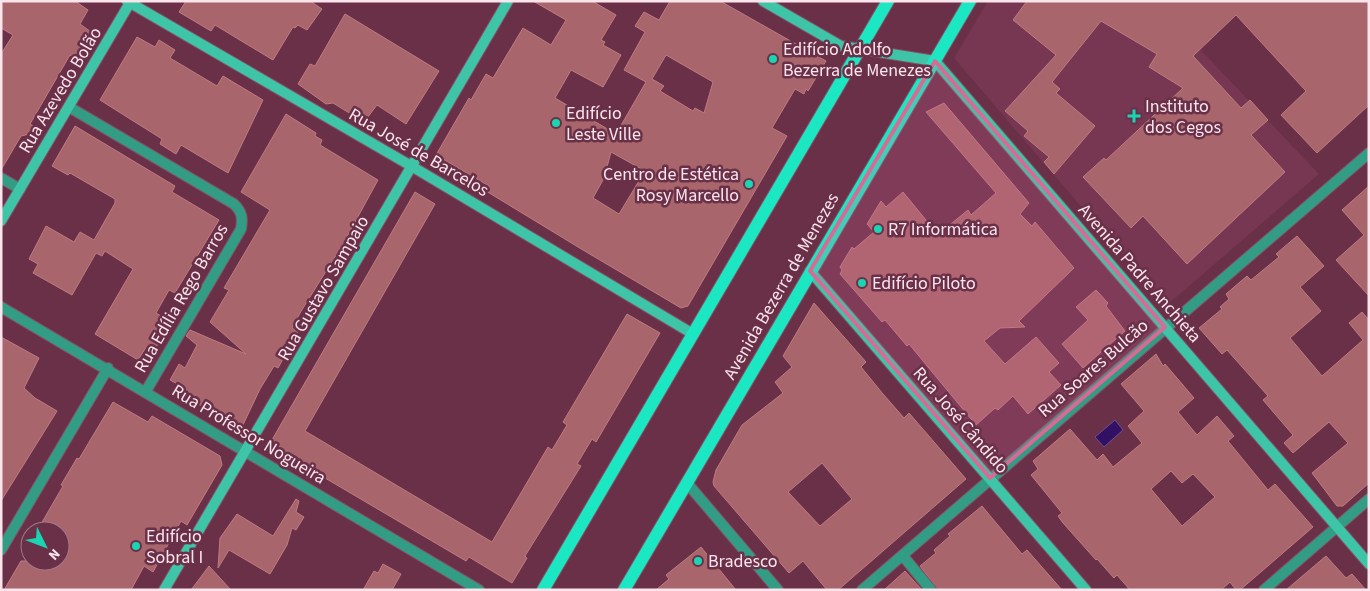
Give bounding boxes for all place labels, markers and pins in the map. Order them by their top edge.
place label: Edifício Adolfo Bezerra de Menezes [783,37,931,83]
marker: Edifício Adolfo Bezerra de Menezes [767,53,779,65]
place label: Instituto dos Cegos [1145,94,1221,140]
place label: Edifício Leste Ville [566,101,641,147]
marker: Instituto dos Cegos [1127,109,1141,123]
marker: Edifício Leste Ville [550,117,562,129]
place label: Centro de Estética Rosy Marcello [603,162,739,208]
marker: Centro de Estética Rosy Marcello [743,178,755,190]
place label: R7 Informática [888,217,998,242]
marker: R7 Informática [872,223,884,235]
place label: Edifício Piloto [872,271,976,296]
marker: Edifício Piloto [856,277,868,289]
place label: Edifício Sobral I [146,524,203,570]
marker: Edifício Sobral I [130,540,142,552]
place label: Bradesco [708,549,778,574]
marker: Bradesco [692,555,704,567]

